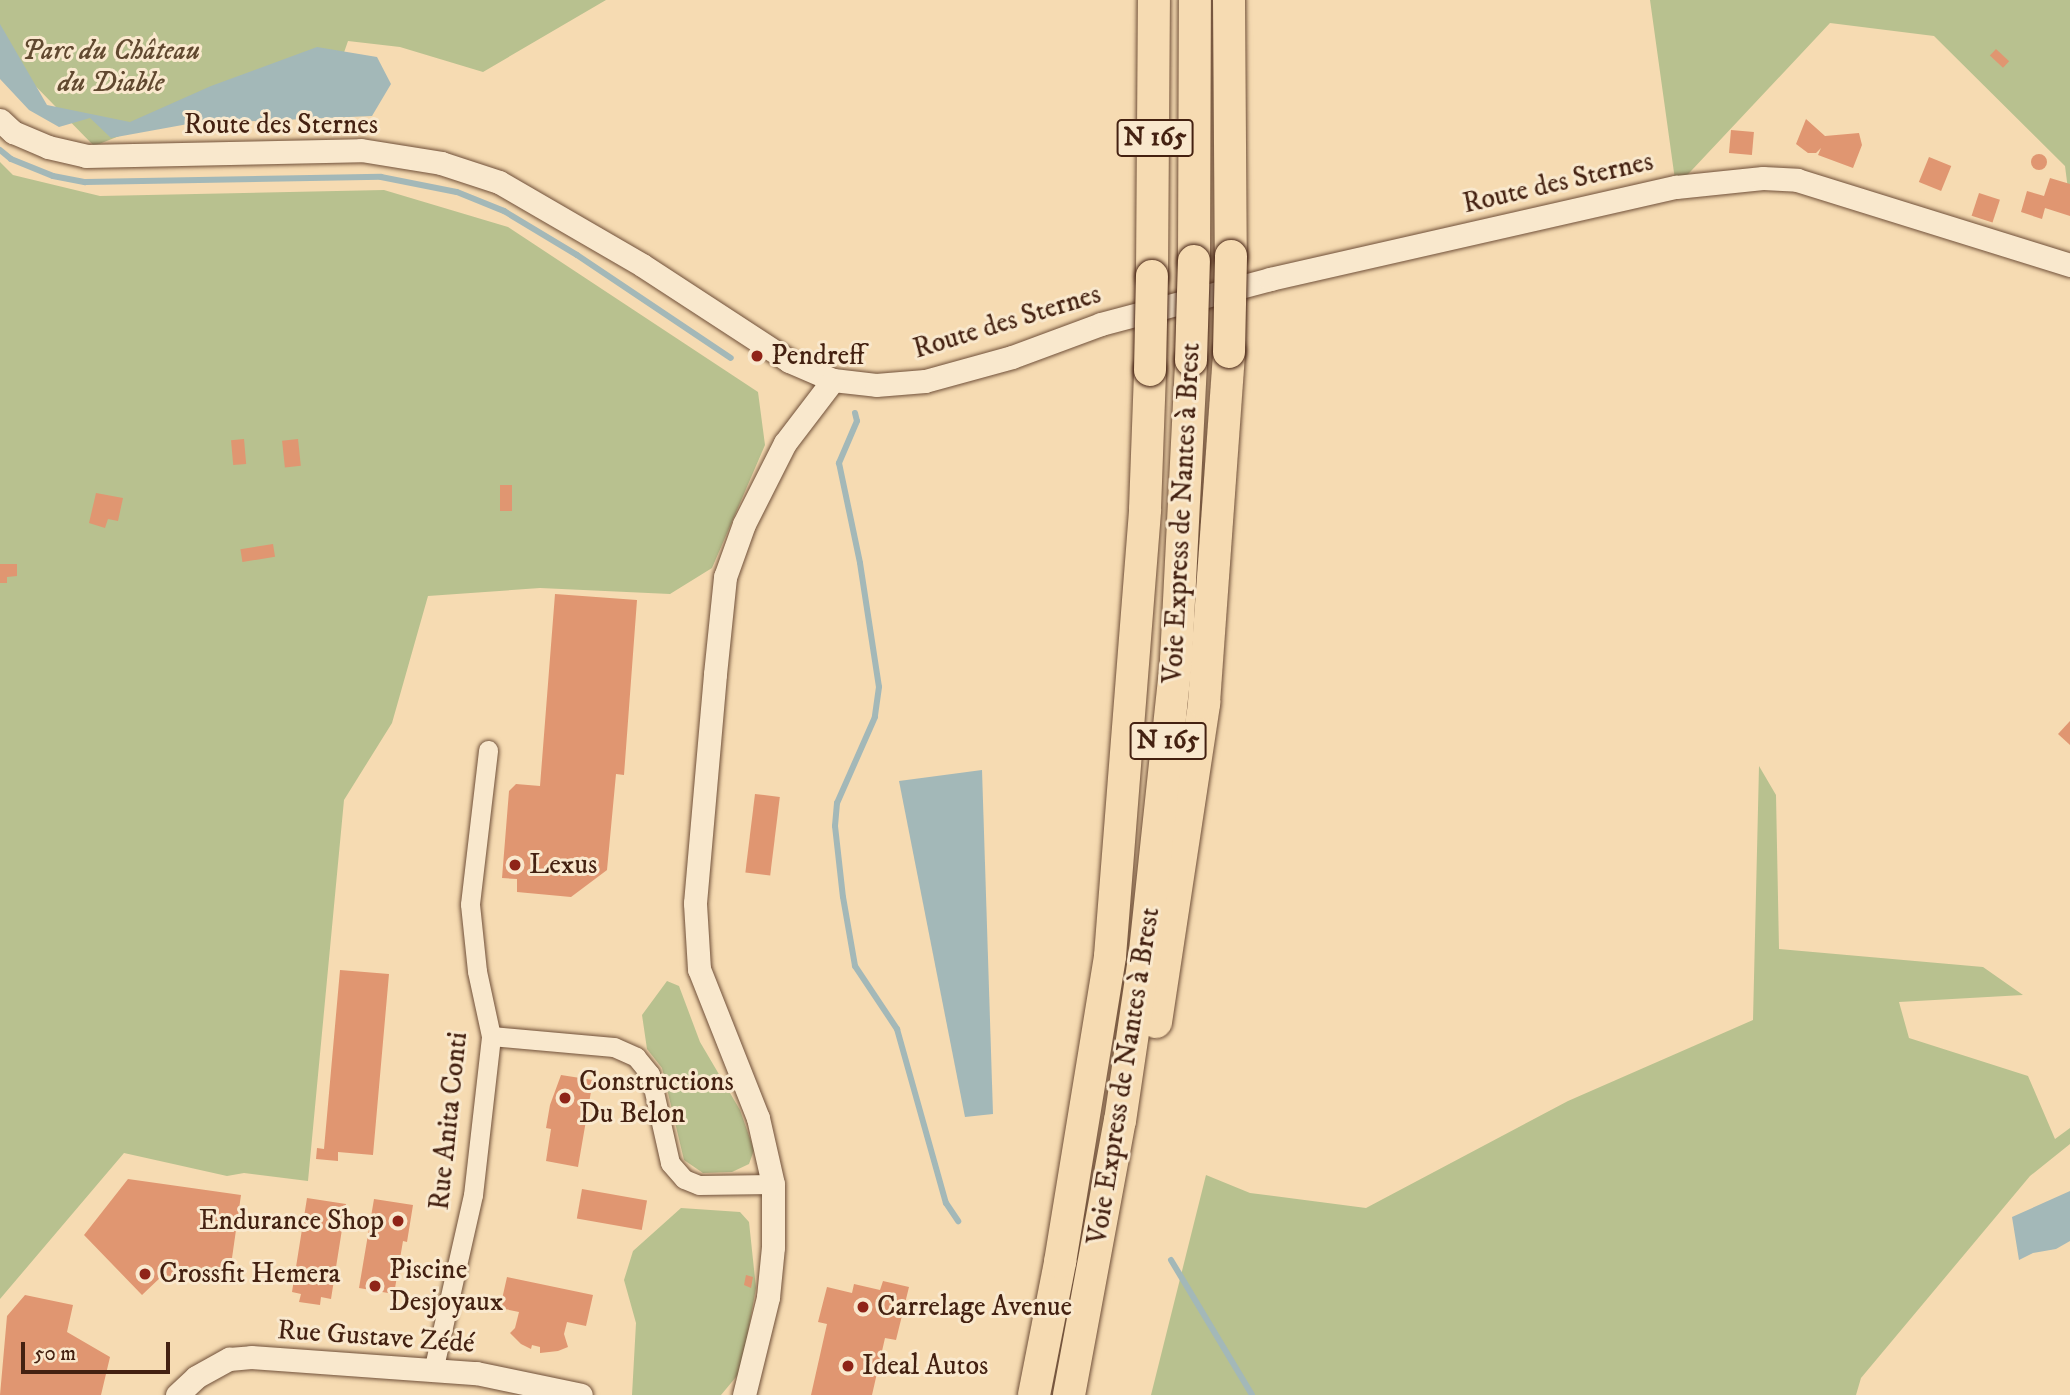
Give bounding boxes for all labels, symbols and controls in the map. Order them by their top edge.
park label: Parc du Château du Diable [22,34,200,100]
street label: Route des Sternes [184,108,378,142]
road number: N 165 [1116,116,1194,160]
street label: Route des Sternes [1460,145,1656,221]
street label: Route des Sternes [909,278,1105,366]
place label: Pendreff [771,339,865,373]
street label: Voie Express de Nantes à Brest [1156,342,1208,684]
marker: Pendreff [749,348,765,364]
road number: N 165 [1130,719,1206,764]
place label: Lexus [529,848,597,882]
marker: Lexus [507,857,523,873]
street label: Voie Express de Nantes à Brest [1081,905,1167,1247]
street label: Rue Anita Conti [423,1030,475,1212]
place label: Constructions Du Belon [579,1065,734,1131]
marker: Constructions Du Belon [557,1090,573,1106]
place label: Endurance Shop [199,1204,384,1238]
marker: Endurance Shop [390,1213,406,1229]
place label: Piscine Desjoyaux [389,1253,504,1319]
place label: Crossfit Hemera [159,1257,341,1291]
marker: Crossfit Hemera [137,1266,153,1282]
marker: Piscine Desjoyaux [367,1278,383,1294]
place label: Carrelage Avenue [877,1290,1072,1324]
marker: Carrelage Avenue [855,1299,871,1315]
street label: Rue Gustave Zédé [276,1313,476,1361]
scale bar [24,1328,173,1372]
text: 50 m [34,1341,76,1367]
place label: Ideal Autos [862,1349,988,1383]
marker: Ideal Autos [840,1358,856,1374]

